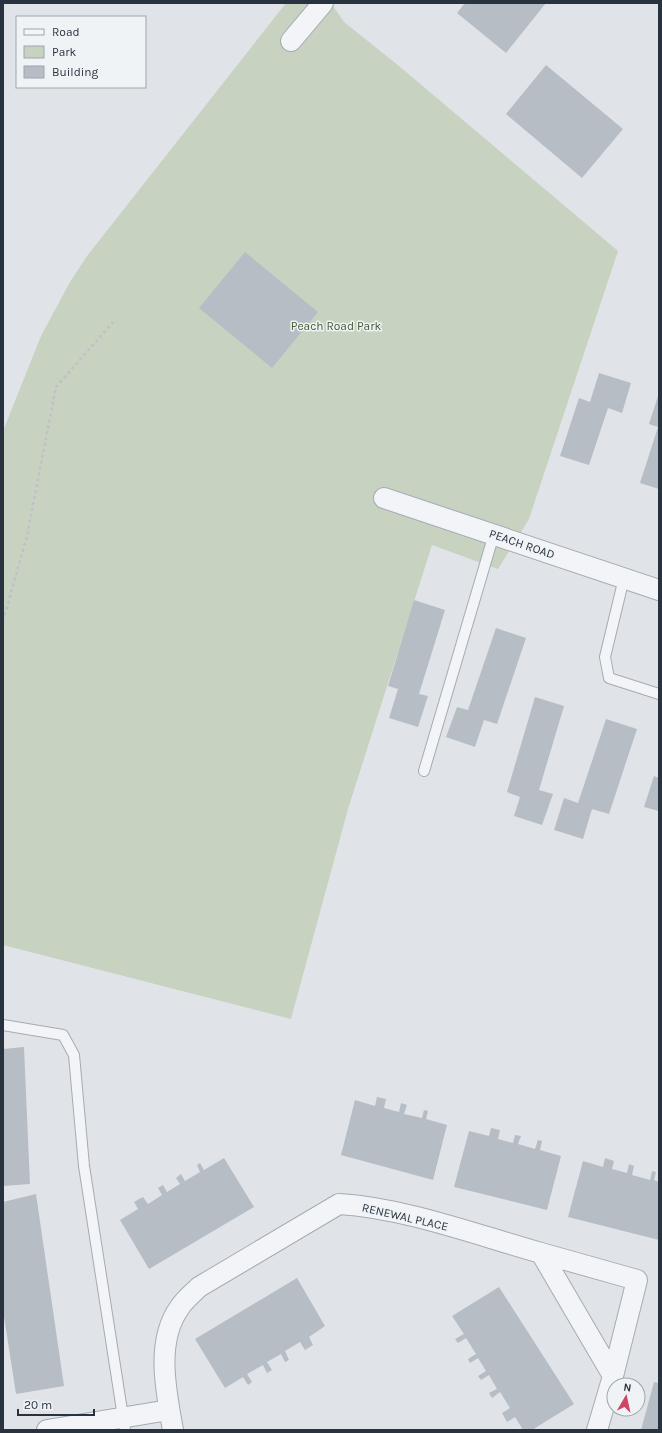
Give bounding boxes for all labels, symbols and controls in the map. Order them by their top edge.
legend [16,16,146,88]
text: Road [52,25,80,39]
text: Park [52,45,77,59]
text: Building [52,65,99,79]
park label: Peach Road Park [291,319,381,333]
street label: PEACH ROAD [487,526,557,562]
street label: RENEWAL PLACE [361,1200,449,1234]
north arrow [606,1377,646,1417]
text: N [623,1381,632,1395]
scale bar [18,1391,94,1417]
text: 20 m [24,1398,52,1412]

